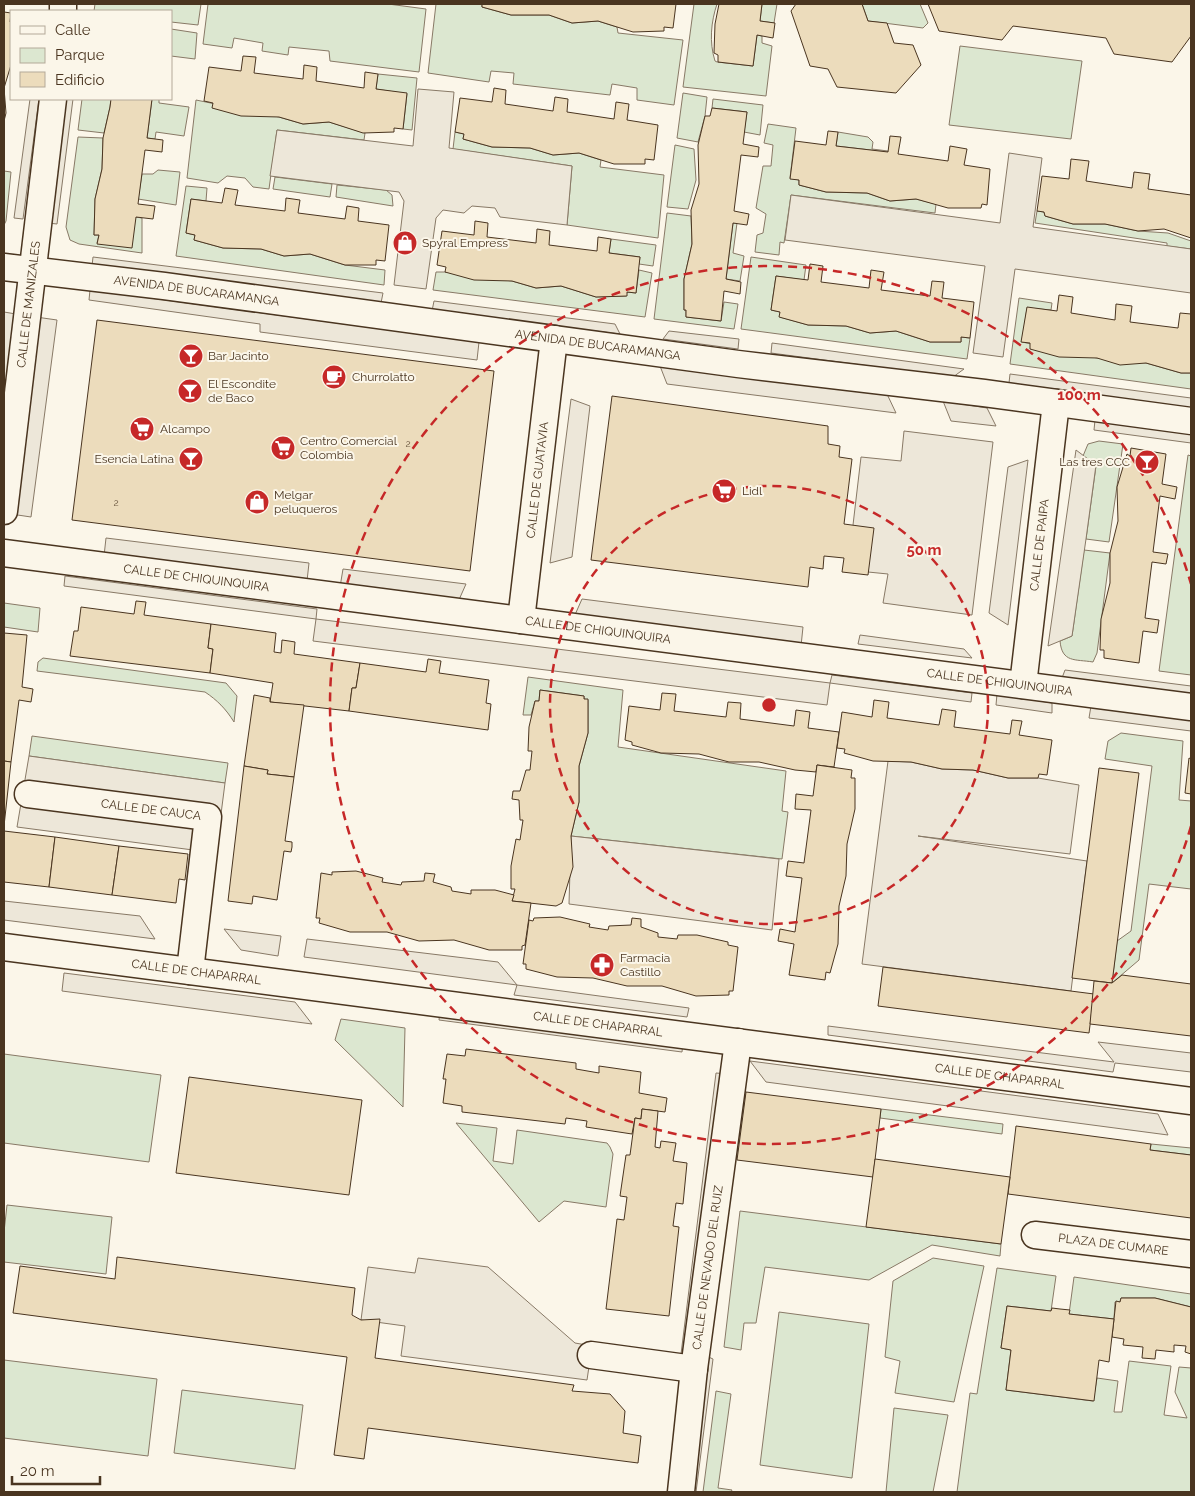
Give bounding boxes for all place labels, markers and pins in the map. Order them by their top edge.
shop icon: Spyral Empress [392,230,418,256]
place label: Spyral Empress [422,236,508,250]
bar icon: Bar Jacinto [178,343,204,369]
place label: Bar Jacinto [208,349,269,363]
cafe icon: Churrolatto [321,364,347,390]
place label: Churrolatto [352,370,415,384]
place label: El Escondite de Baco [208,377,276,405]
bar icon: El Escondite de Baco [177,378,203,404]
supermarket icon: Alcampo [129,416,155,442]
place label: Alcampo [160,422,210,436]
place label: Centro Comercial Colombia [300,434,398,462]
supermarket icon: Centro Comercial Colombia [270,435,296,461]
bar icon: Esencia Latina [178,446,204,472]
bar icon: Las tres CCC [1134,449,1160,475]
place label: Esencia Latina [94,452,174,466]
place label: Las tres CCC [1059,455,1130,469]
supermarket icon: Lidl [711,478,737,504]
place label: Lidl [742,484,763,498]
place label: Melgar peluqueros [274,488,338,516]
shop icon: Melgar peluqueros [244,489,270,515]
centre of rings [760,696,778,714]
place label: Farmacia Castillo [620,951,670,979]
pharmacy icon: Farmacia Castillo [589,952,615,978]

